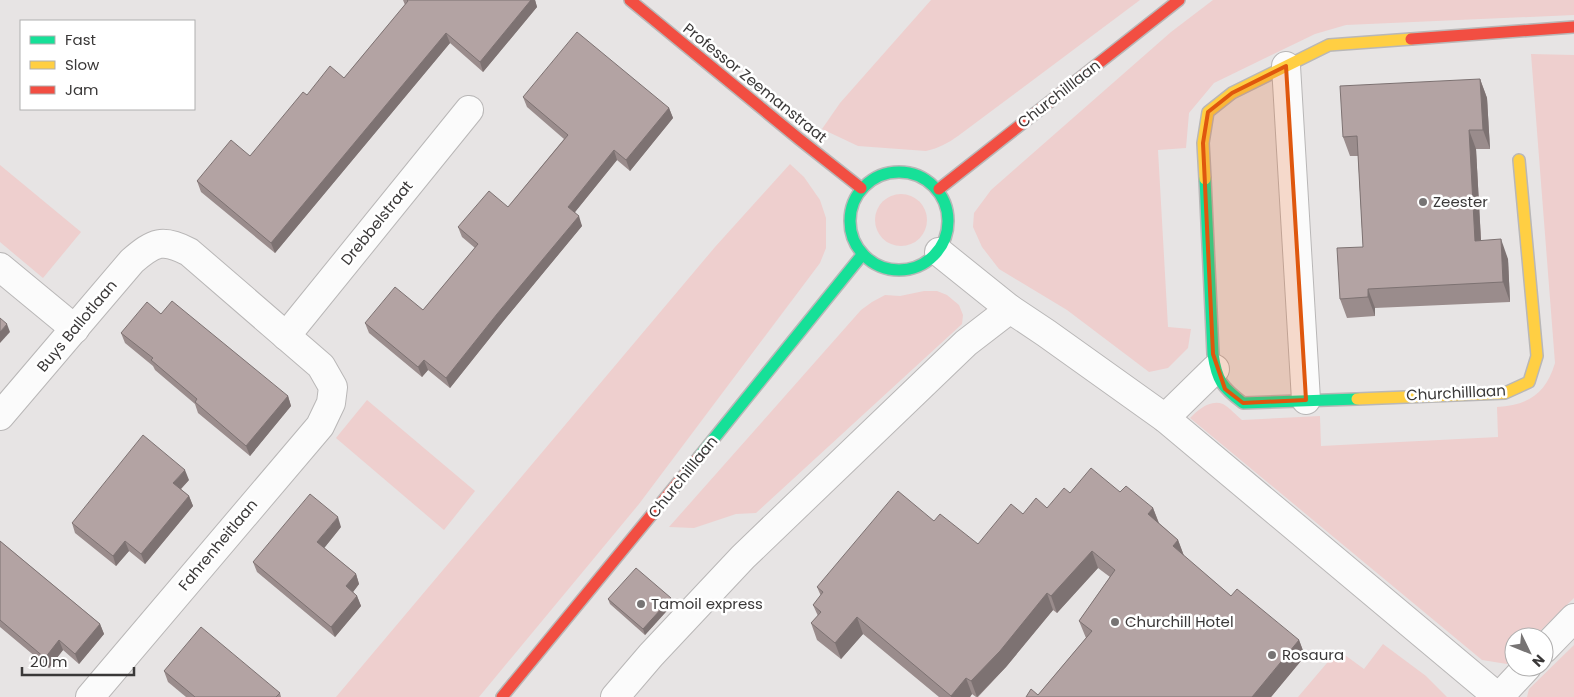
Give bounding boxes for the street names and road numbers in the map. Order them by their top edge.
street label: Professor Zeemanstraat [679,18,832,147]
street label: Churchilllaan [1013,55,1104,133]
street label: Drebbelstraat [336,176,417,269]
street label: Buys Ballotlaan [32,275,121,376]
street label: Churchilllaan [1406,379,1506,406]
street label: Churchilllaan [643,431,722,522]
street label: Fahrenheitlaan [173,494,262,595]

